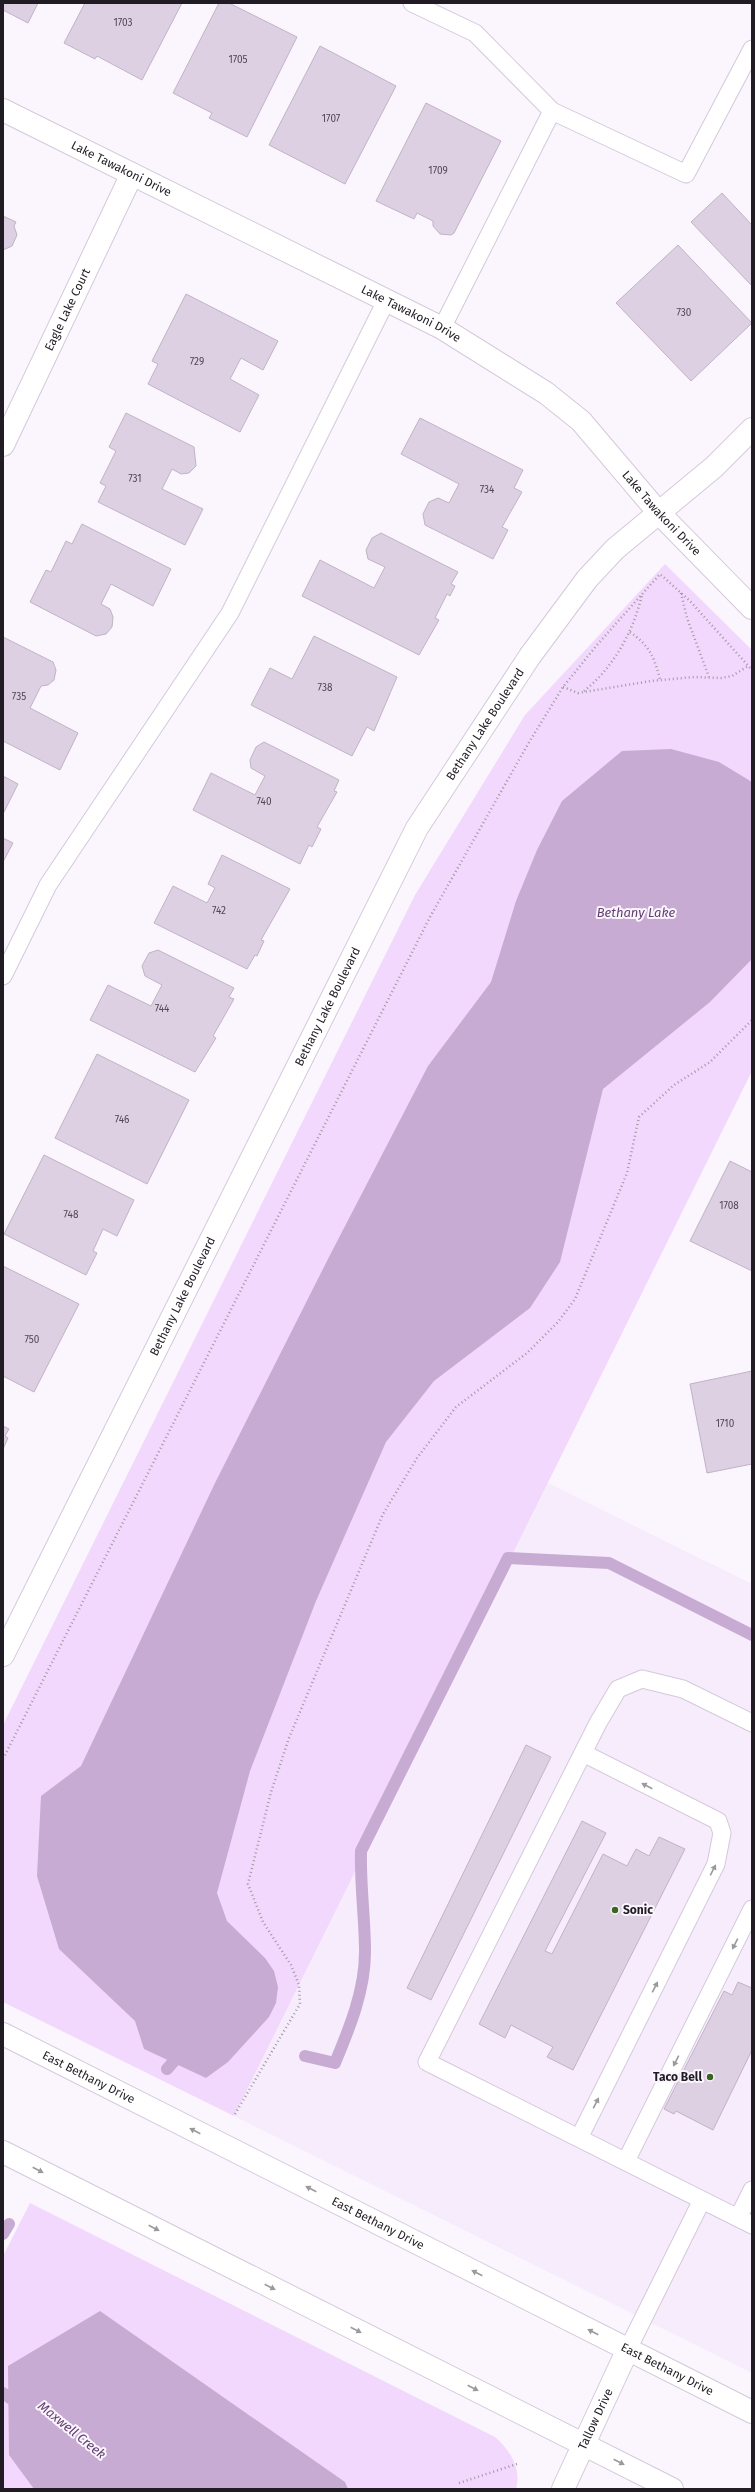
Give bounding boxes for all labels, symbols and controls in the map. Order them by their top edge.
house number: 1703 [113,17,133,29]
house number: 1705 [228,54,248,66]
house number: 1707 [322,113,341,125]
street label: Lake Tawakoni Drive [69,138,174,199]
house number: 1709 [428,165,448,177]
street label: Eagle Lake Court [42,265,93,353]
street label: Lake Tawakoni Drive [359,282,463,345]
house number: 730 [677,307,692,319]
house number: 729 [190,356,204,368]
street label: Lake Tawakoni Drive [619,468,704,559]
house number: 731 [128,473,142,485]
house number: 734 [480,484,495,496]
street label: Bethany Lake Boulevard [443,666,527,783]
house number: 738 [318,682,333,694]
house number: 735 [12,691,26,703]
house number: 740 [257,796,272,808]
house number: 742 [212,905,226,917]
water label: Bethany Lake [597,905,676,920]
street label: Bethany Lake Boulevard [292,945,363,1068]
house number: 744 [155,1003,170,1015]
house number: 746 [115,1114,129,1126]
house number: 1708 [719,1200,739,1212]
house number: 748 [64,1209,79,1221]
street label: Bethany Lake Boulevard [147,1235,218,1358]
house number: 750 [25,1334,40,1346]
house number: 1710 [716,1418,735,1430]
one-way arrow [642,1783,653,1789]
one-way arrow [710,1865,716,1876]
place label: Sonic [623,1903,653,1917]
marker: Sonic [610,1905,620,1915]
one-way arrow [731,1938,738,1950]
one-way arrow [652,1981,658,1992]
street label: East Bethany Drive [40,2048,137,2106]
one-way arrow [673,2055,680,2066]
place label: Taco Bell [653,2070,702,2084]
marker: Taco Bell [705,2072,715,2082]
one-way arrow [593,2097,600,2109]
one-way arrow [189,2128,200,2134]
one-way arrow [32,2167,44,2173]
one-way arrow [305,2186,316,2193]
street label: East Bethany Drive [329,2194,427,2252]
one-way arrow [148,2225,160,2231]
one-way arrow [471,2270,483,2276]
one-way arrow [264,2284,276,2290]
one-way arrow [351,2327,362,2333]
one-way arrow [587,2329,599,2335]
street label: East Bethany Drive [619,2340,716,2398]
one-way arrow [467,2385,478,2391]
street label: Tallow Drive [575,2386,616,2452]
water label: Maxwell Creek [35,2398,109,2462]
one-way arrow [613,2459,625,2465]

